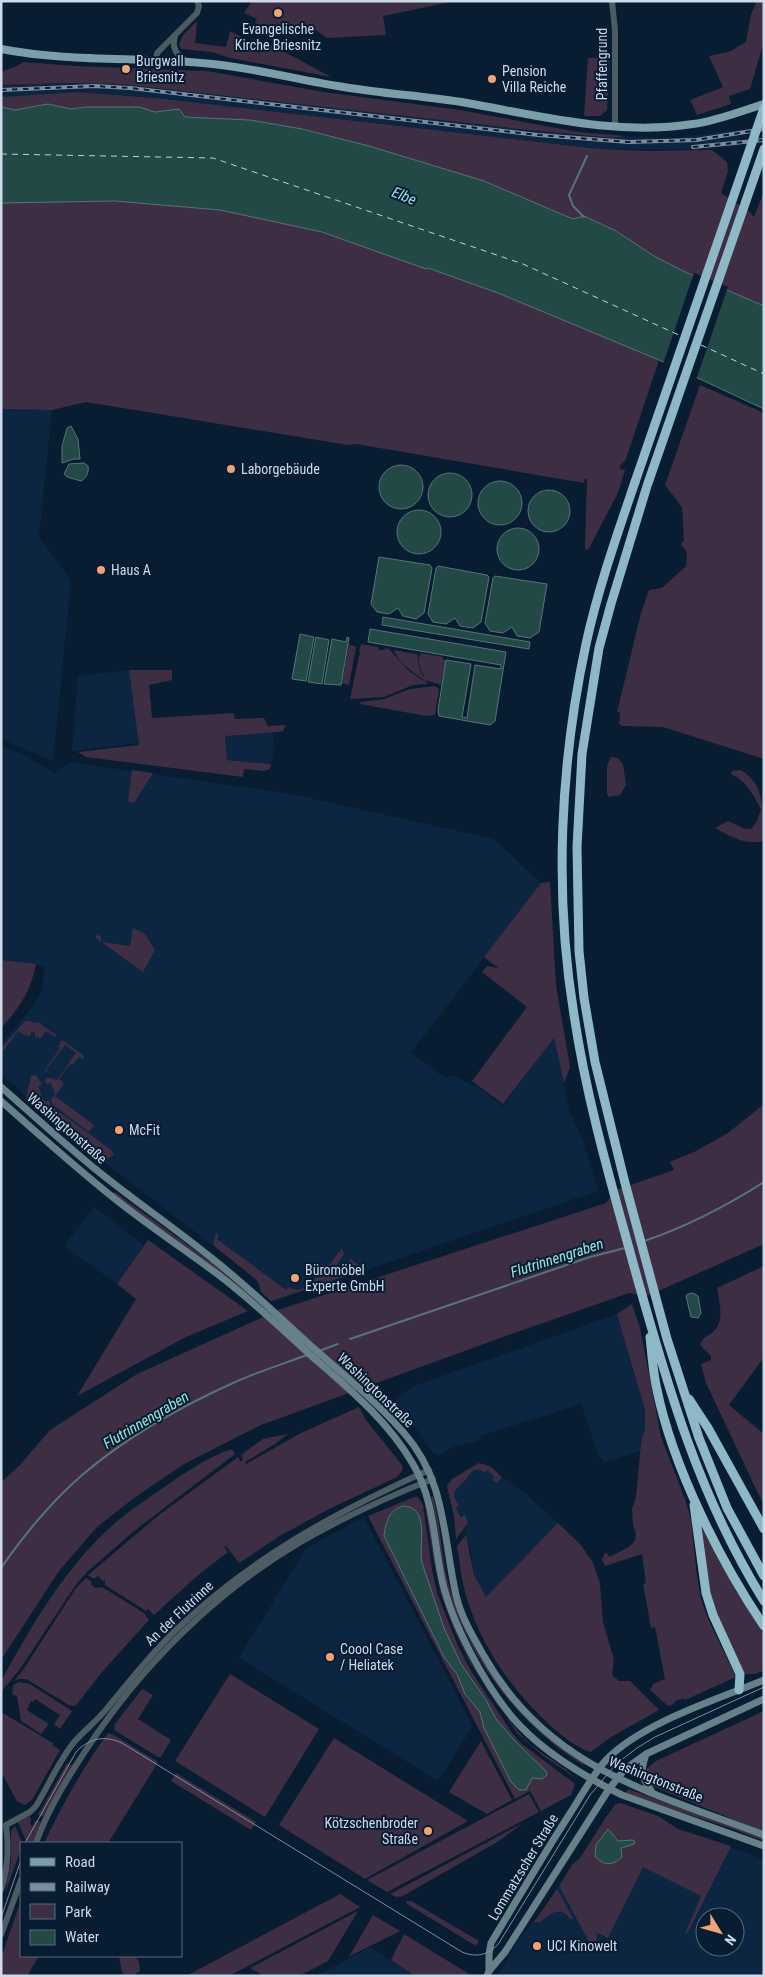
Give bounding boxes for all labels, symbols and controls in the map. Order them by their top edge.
marker: Evangelische Kirche Briesnitz [272,7,284,19]
place label: Evangelische Kirche Briesnitz [235,21,321,53]
street label: Pfaffengrund [594,28,610,100]
place label: Burgwall Briesnitz [136,53,184,85]
marker: Burgwall Briesnitz [120,63,132,75]
place label: Pension Villa Reiche [502,63,567,95]
marker: Pension Villa Reiche [486,73,498,85]
water label: Elbe [389,183,419,209]
place label: Laborgebäude [241,461,320,477]
marker: Laborgebäude [225,463,237,475]
place label: Haus A [111,562,151,578]
marker: Haus A [95,564,107,576]
street label: Washingtonstraße [24,1089,110,1167]
place label: McFit [129,1122,160,1138]
marker: McFit [113,1124,125,1136]
water label: Flutrinnengraben [508,1234,606,1282]
place label: Büromöbel Experte GmbH [305,1262,385,1294]
marker: Büromöbel Experte GmbH [289,1272,301,1284]
street label: Washingtonstraße [334,1349,418,1431]
water label: Flutrinnengraben [100,1387,192,1453]
street label: An der Flutrinne [142,1577,217,1649]
place label: Coool Case / Heliatek [340,1641,403,1673]
marker: Coool Case / Heliatek [324,1651,336,1663]
street label: Washingtonstraße [607,1753,706,1805]
street label: Lommatzscher Straße [485,1810,561,1923]
place label: Kötzschenbroder Straße [324,1815,418,1847]
marker: Kötzschenbroder Straße [422,1825,434,1837]
legend [20,1842,182,1957]
text: Road [65,1853,95,1871]
text: Railway [65,1878,110,1896]
text: Park [65,1903,92,1921]
north arrow [695,1907,745,1957]
text: Water [65,1928,100,1946]
text: N [721,1932,739,1948]
place label: UCI Kinowelt [547,1938,617,1954]
marker: UCI Kinowelt [531,1940,543,1952]

